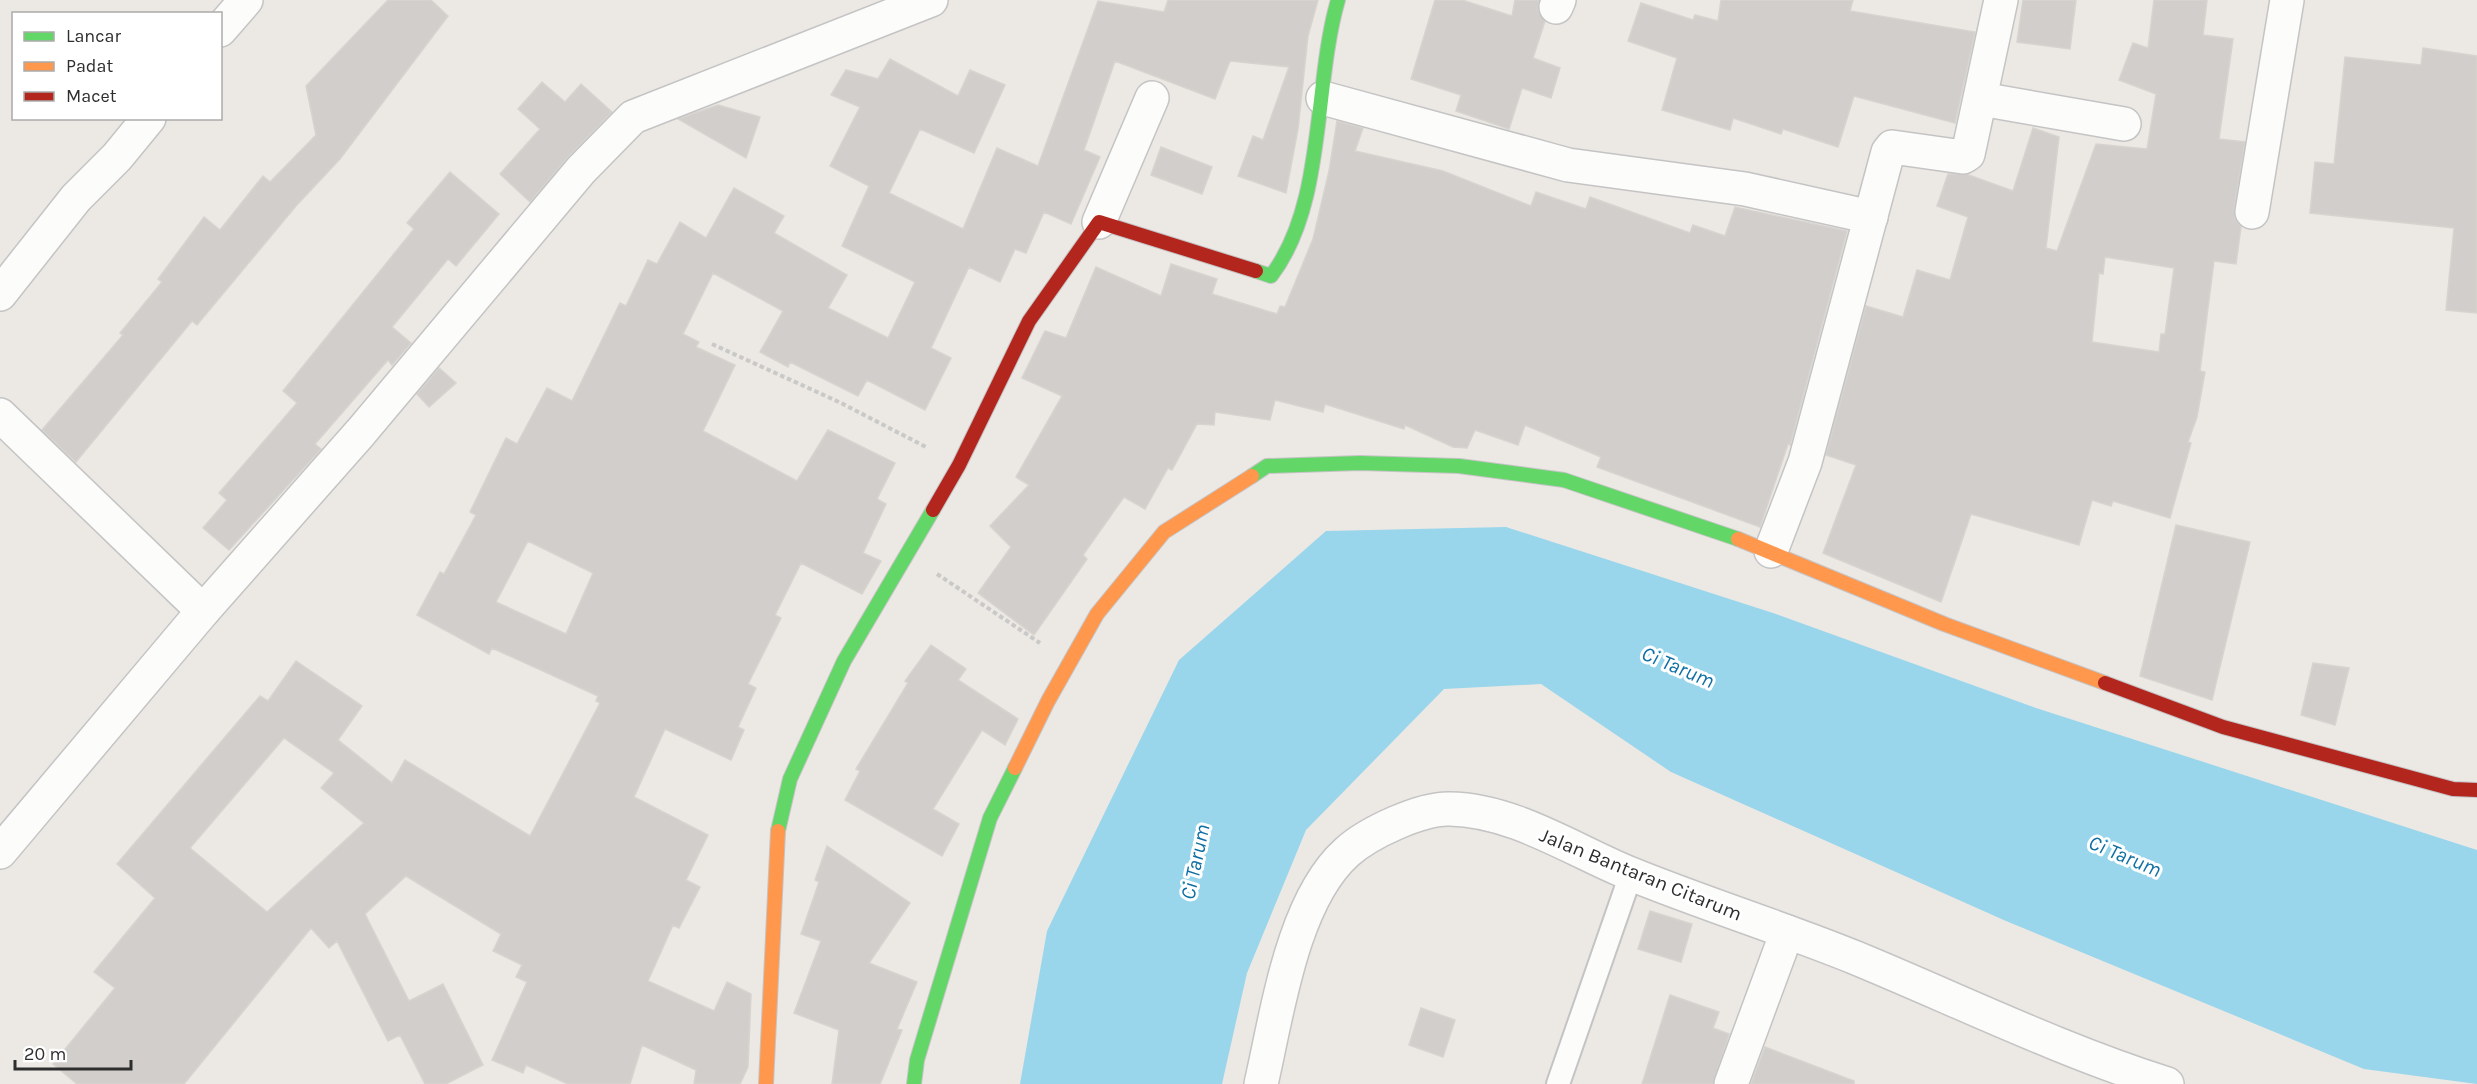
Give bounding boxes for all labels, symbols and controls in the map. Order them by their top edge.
legend [12,12,222,120]
text: Lancar [66,25,121,47]
text: Padat [66,55,113,77]
text: Macet [66,85,117,107]
water label: Ci Tarum [1638,641,1718,693]
water label: Ci Tarum [1175,822,1215,902]
street label: Jalan Bantaran Citarum [1536,823,1745,926]
water label: Ci Tarum [2085,830,2165,882]
scale bar [15,1033,130,1071]
text: 20 m [24,1043,66,1065]

